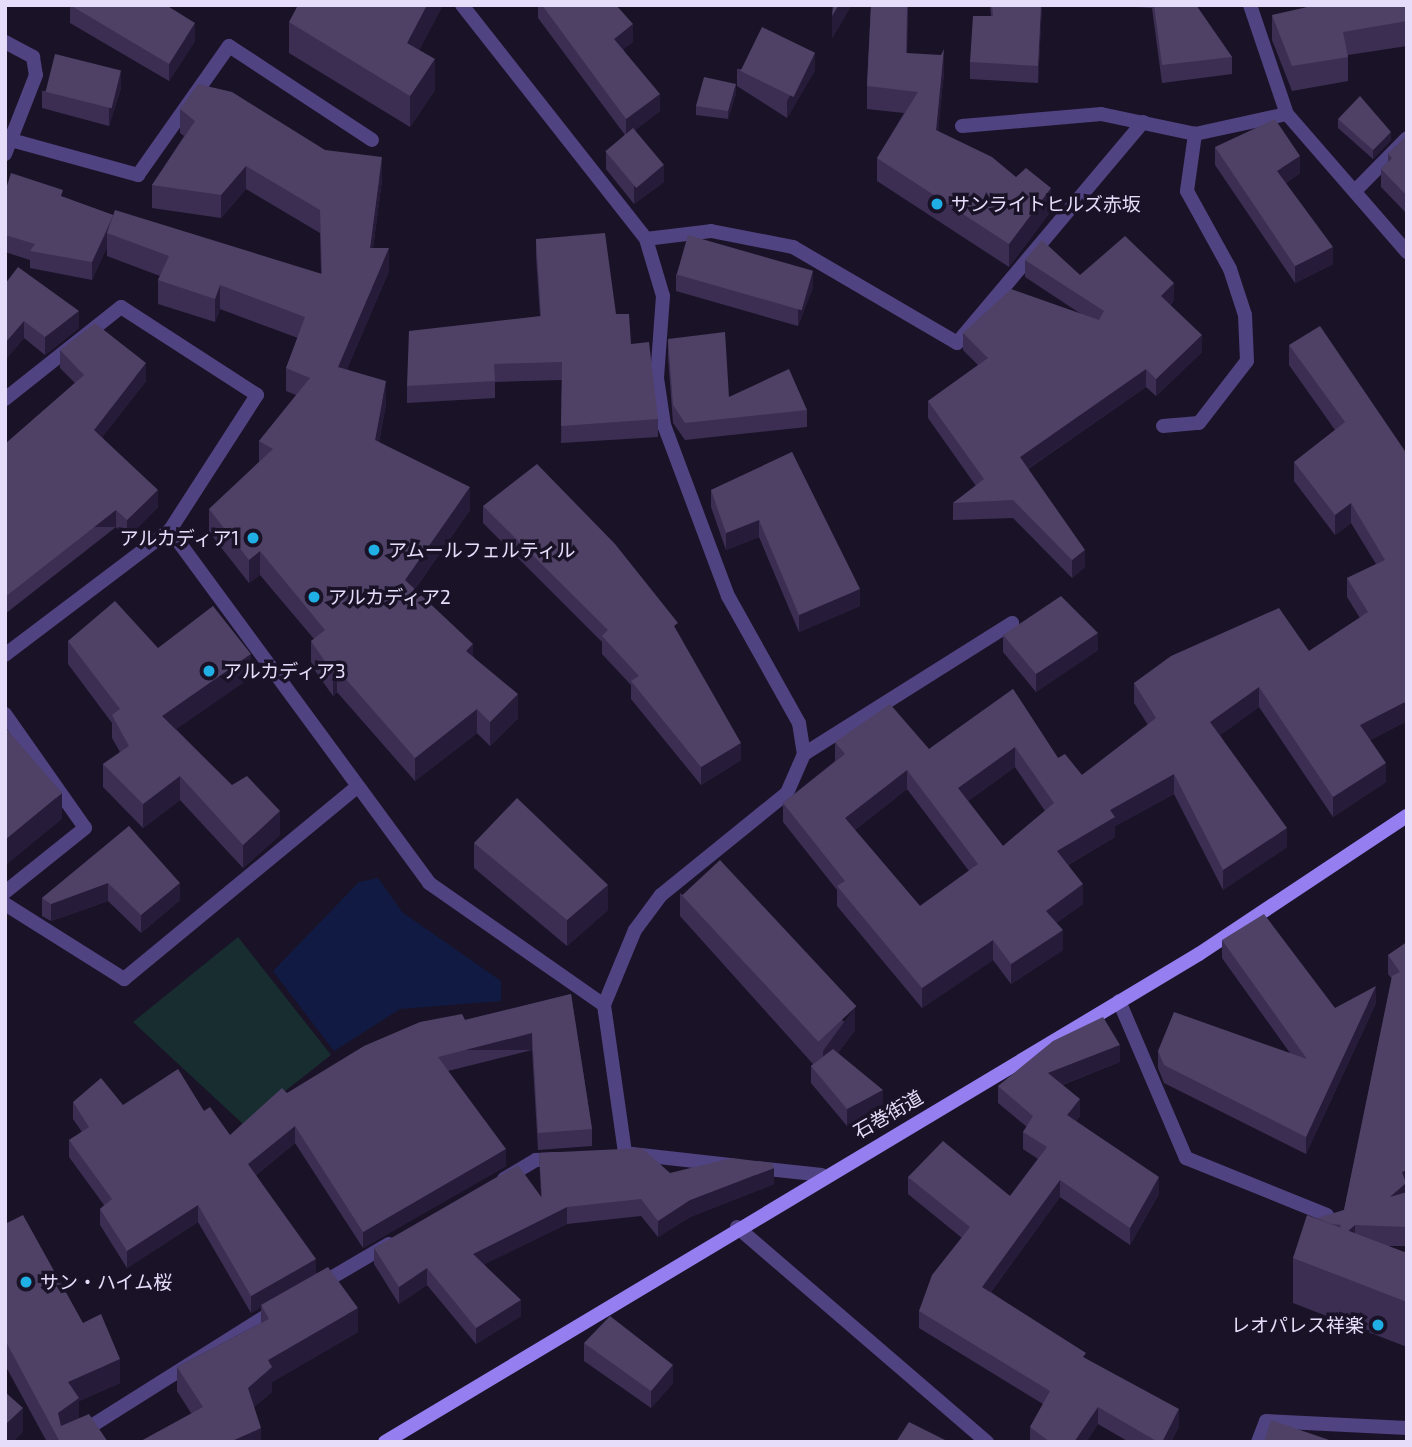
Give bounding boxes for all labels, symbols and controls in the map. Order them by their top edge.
place label: サンライトヒルズ赤坂 [951,193,1141,215]
marker: サンライトヒルズ赤坂 [929,196,945,212]
place label: アルカディア1 [117,527,239,549]
marker: アルカディア1 [245,530,261,546]
place label: アムールフェルティル [388,539,578,561]
marker: アムールフェルティル [366,542,382,558]
place label: アルカディア2 [328,586,453,608]
marker: アルカディア2 [306,589,322,605]
place label: アルカディア3 [223,660,348,682]
marker: アルカディア3 [201,663,217,679]
street label: 石巻街道 [849,1085,927,1143]
place label: サン・ハイム桜 [40,1271,173,1293]
marker: サン・ハイム桜 [18,1274,34,1290]
place label: レオパレス祥楽 [1231,1314,1364,1336]
marker: レオパレス祥楽 [1370,1317,1386,1333]

